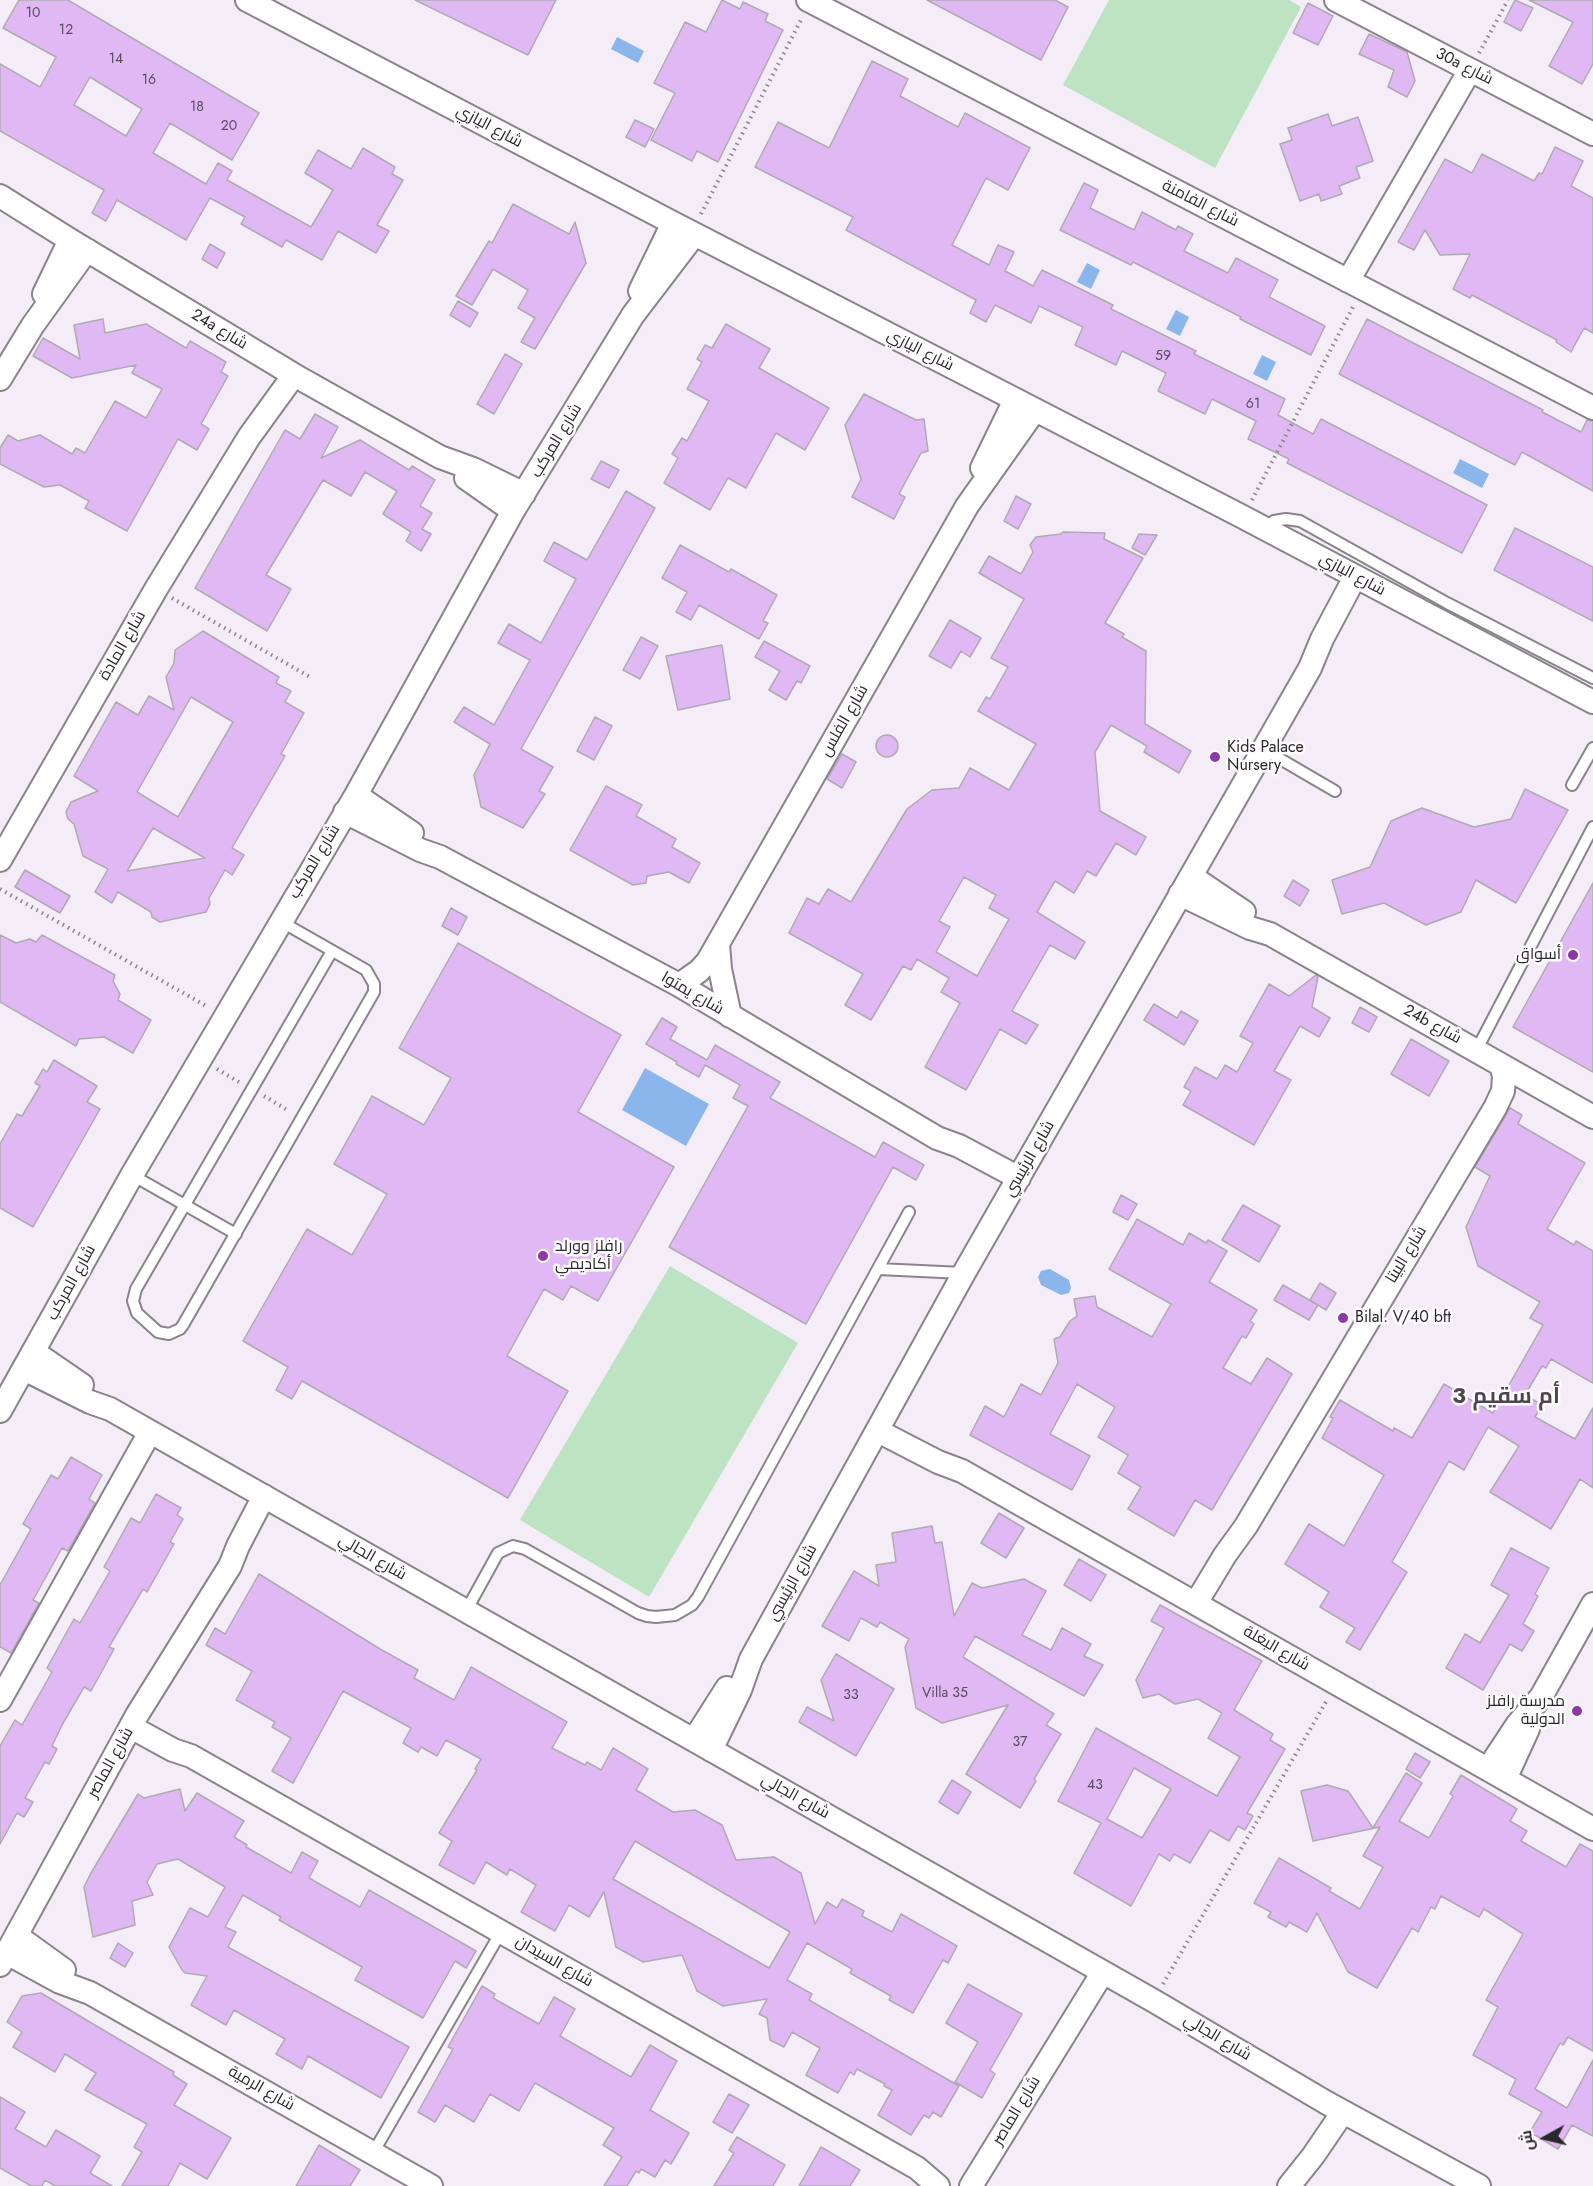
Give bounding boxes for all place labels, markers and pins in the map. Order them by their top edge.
place label: Kids Palace Nursery [1227,738,1304,776]
marker: Kids Palace Nursery [1208,750,1222,764]
place label: أسواق [1516,945,1561,965]
marker: أسواق [1566,948,1580,962]
place label: رافلز وورلد أكاديمي [555,1237,622,1275]
marker: رافلز وورلد أكاديمي [536,1249,550,1263]
place label: Bilal. V/40 bft [1355,1308,1451,1328]
marker: Bilal. V/40 bft [1336,1311,1350,1325]
place label: مدرسة رافلز الدولية [1487,1692,1565,1730]
marker: مدرسة رافلز الدولية [1570,1704,1584,1718]

